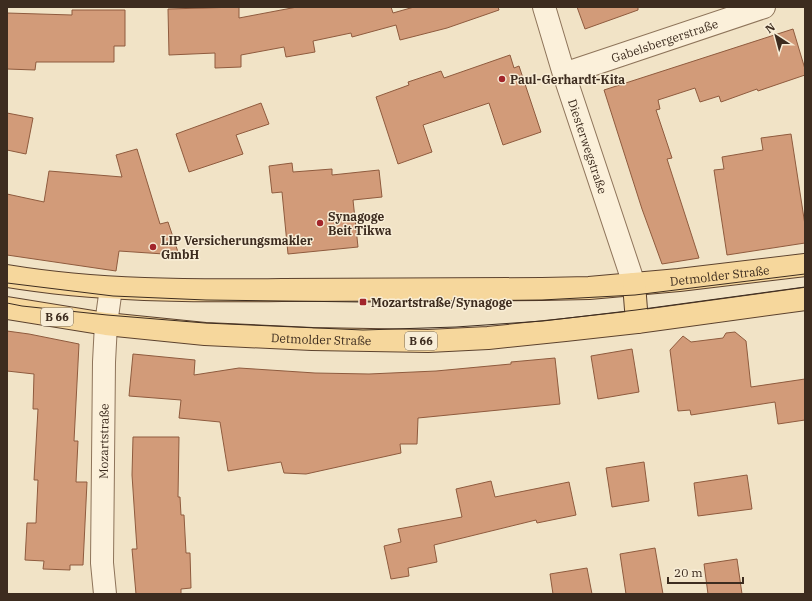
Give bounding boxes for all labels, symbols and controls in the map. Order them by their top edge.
street label: Gabelsbergerstraße [609,15,720,65]
north arrow [756,16,796,56]
text: N [762,20,778,36]
place label: Paul-Gerhardt-Kita [510,72,625,87]
marker: Paul-Gerhardt-Kita [497,74,507,84]
street label: Diesterwegstraße [565,97,611,196]
place label: Synagoge Beit Tikwa [328,209,392,238]
marker: Synagoge Beit Tikwa [315,218,325,228]
place label: LIP Versicherungsmakler GmbH [161,233,313,262]
marker: LIP Versicherungsmakler GmbH [148,242,158,252]
street label: Detmolder Straße [669,262,770,288]
place label: Mozartstraße/Synagoge [371,295,512,310]
marker: Mozartstraße/Synagoge [358,297,368,307]
road number: B 66 [41,308,73,326]
street label: Detmolder Straße [271,330,371,348]
road number: B 66 [405,332,437,350]
street label: Mozartstraße [95,403,111,479]
scale bar [668,559,743,585]
text: 20 m [674,565,703,580]

